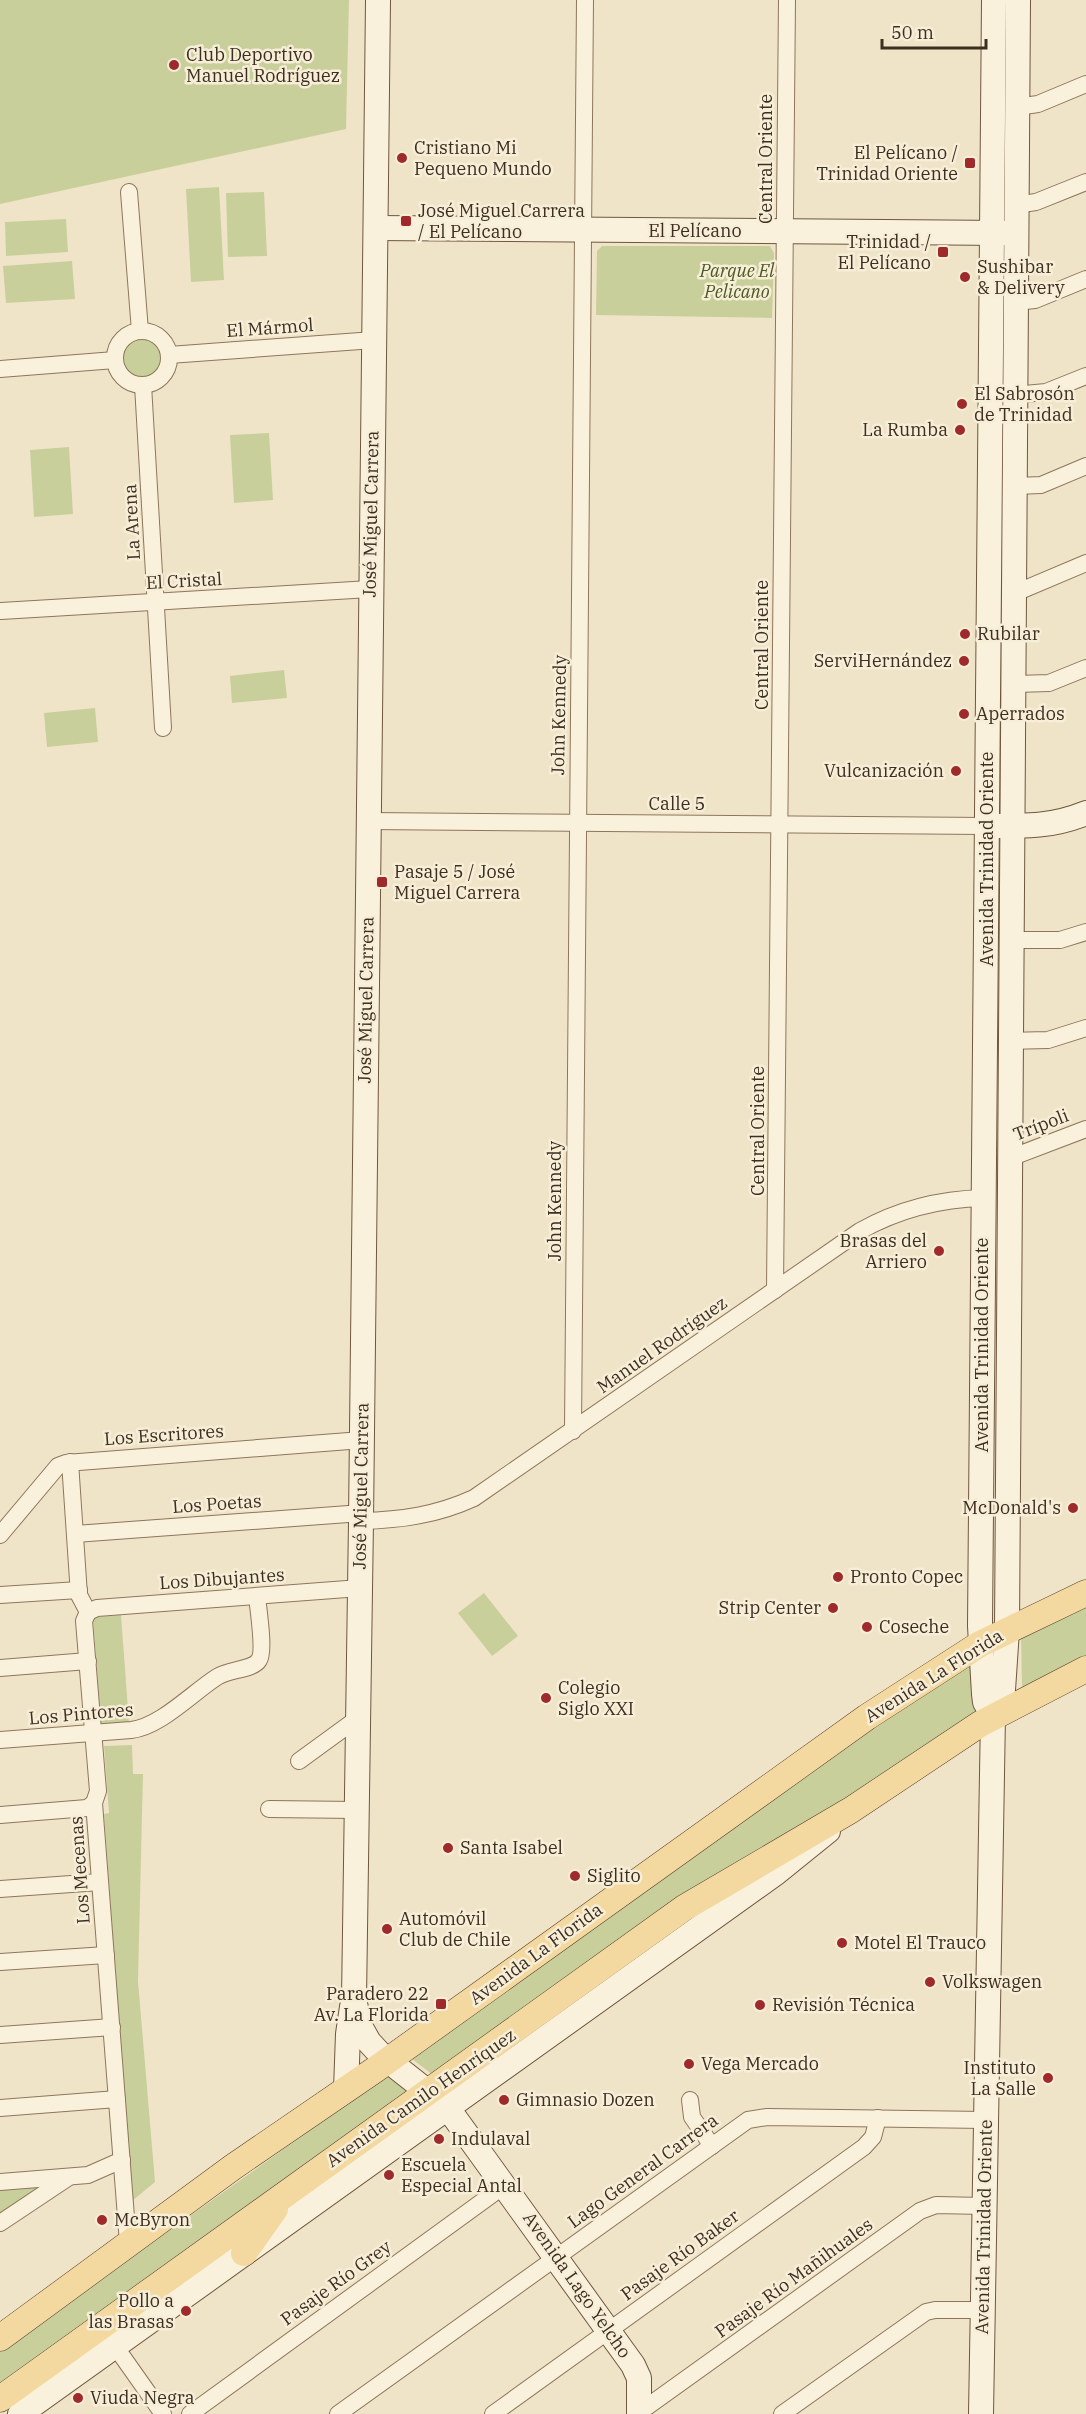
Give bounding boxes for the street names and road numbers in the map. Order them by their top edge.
street label: Central Oriente [754,94,777,224]
street label: El Pelícano [648,219,742,242]
street label: El Mármol [226,313,314,342]
street label: José Miguel Carrera [358,430,383,598]
street label: La Arena [118,483,145,561]
street label: El Cristal [145,567,223,594]
street label: Central Oriente [750,580,773,710]
street label: John Kennedy [546,654,571,775]
street label: Avenida Trinidad Oriente [975,752,998,966]
street label: Calle 5 [649,792,705,815]
street label: José Miguel Carrera [353,916,378,1084]
street label: Central Oriente [746,1066,769,1196]
street label: Trípoli [1010,1103,1072,1146]
street label: John Kennedy [543,1140,566,1261]
street label: Avenida Trinidad Oriente [970,1238,993,1452]
street label: Manuel Rodríguez [592,1291,731,1398]
street label: José Miguel Carrera [348,1402,373,1570]
street label: Los Escritores [103,1419,225,1450]
street label: Los Poetas [171,1489,262,1518]
street label: Los Dibujantes [158,1563,285,1594]
street label: Avenida La Florida [860,1624,1007,1727]
street label: Los Pintores [28,1697,134,1730]
street label: Los Mecenas [64,1815,95,1925]
street label: Avenida La Florida [465,1897,607,2010]
street label: Avenida Camilo Henríquez [321,2023,520,2172]
street label: Lago General Carrera [563,2108,723,2233]
street label: Avenida Trinidad Oriente [970,2119,997,2335]
street label: Pasaje Río Baker [616,2204,743,2305]
street label: Avenida Lago Yelcho [518,2207,637,2362]
street label: Pasaje Río Mañihuales [710,2213,877,2343]
street label: Pasaje Río Grey [276,2235,396,2330]

